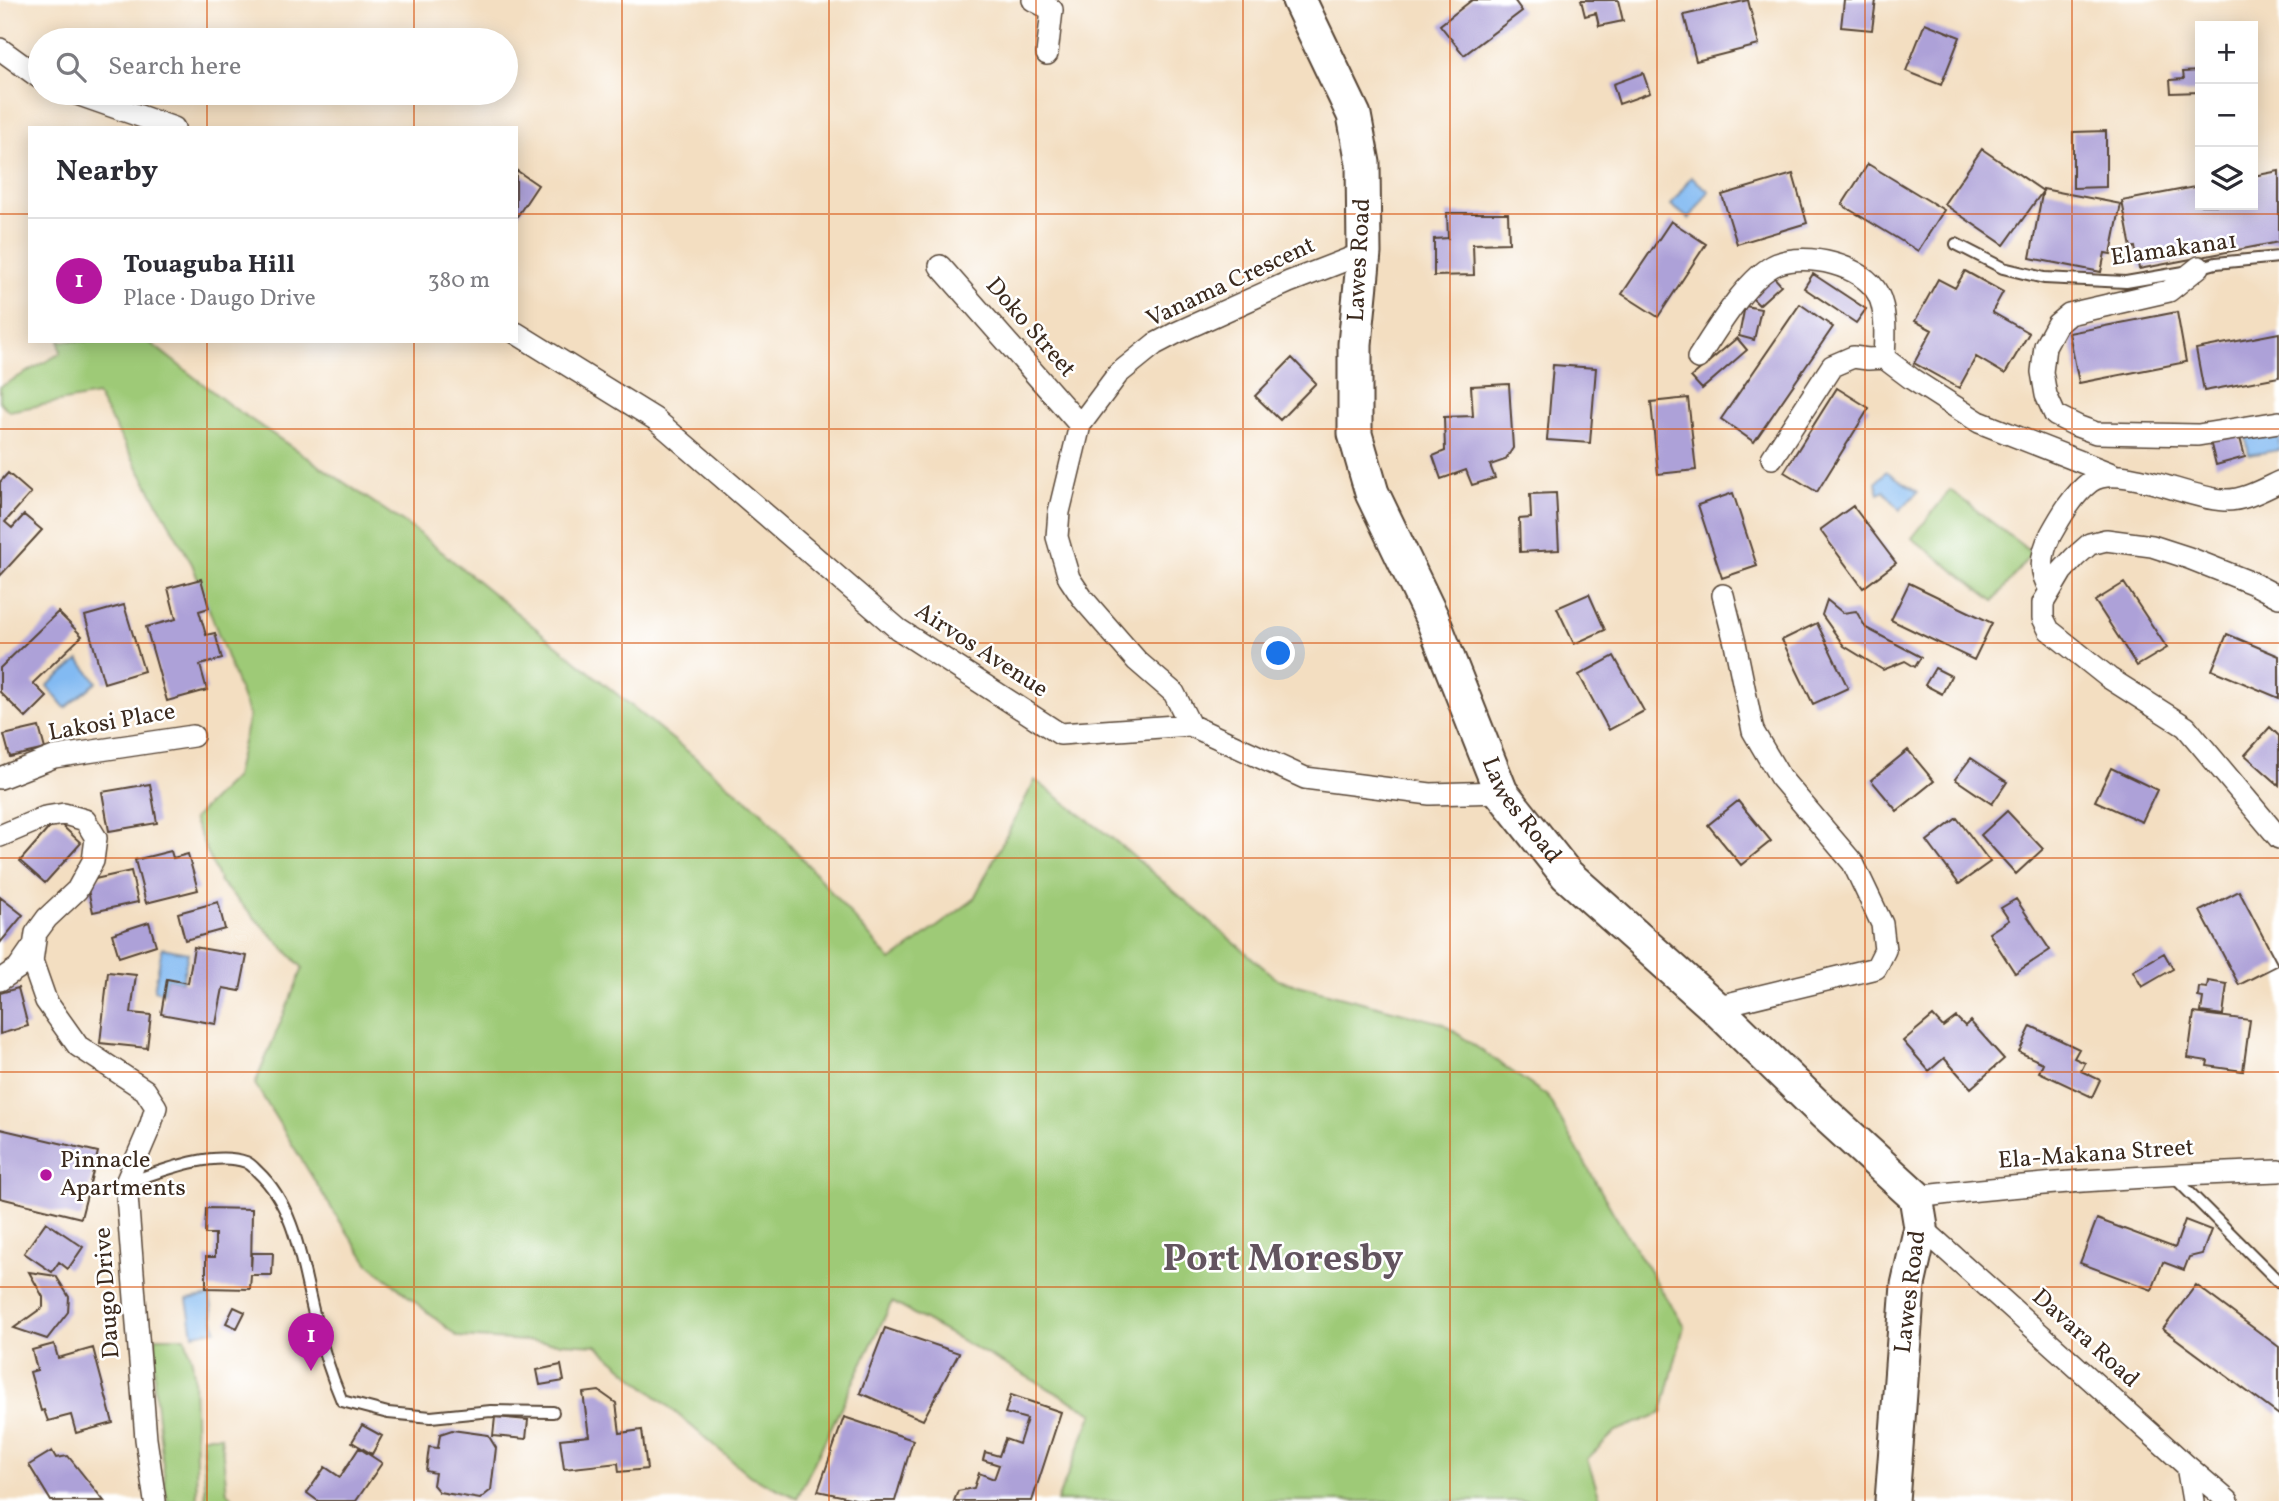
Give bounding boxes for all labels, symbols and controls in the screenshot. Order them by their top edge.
map controls [2195,21,2258,210]
button: + [2195,21,2258,84]
search box [28,28,518,105]
icon: search [52,48,90,86]
text: Search here [108,49,241,85]
button: − [2195,84,2258,147]
button: layers [2195,147,2258,210]
text: Nearby [56,151,158,193]
street label: Lawes Road [1340,197,1380,323]
street label: Elamakana1 [2109,224,2239,276]
street label: Vanama Crescent [1141,229,1321,337]
text: Touaguba Hill [123,247,295,283]
text: 1 [74,265,84,297]
text: 380 m [428,265,490,297]
street label: Doko Street [977,270,1083,386]
text: Place · Daugo Drive [123,283,316,315]
street label: Airvos Avenue [908,595,1054,707]
your location [1261,636,1295,670]
street label: Lakosi Place [46,695,178,751]
street label: Lawes Road [1472,752,1569,871]
street label: Ela-Makana Street [1997,1131,2195,1179]
place label: Pinnacle Apartments [60,1144,186,1206]
marker: Pinnacle Apartments [38,1167,54,1183]
street label: Daugo Drive [86,1226,130,1360]
street label: Lawes Road [1887,1229,1935,1355]
district label: Port Moresby [1162,1234,1404,1287]
street label: Davara Road [2024,1281,2146,1397]
pin: 1 [288,1313,334,1371]

